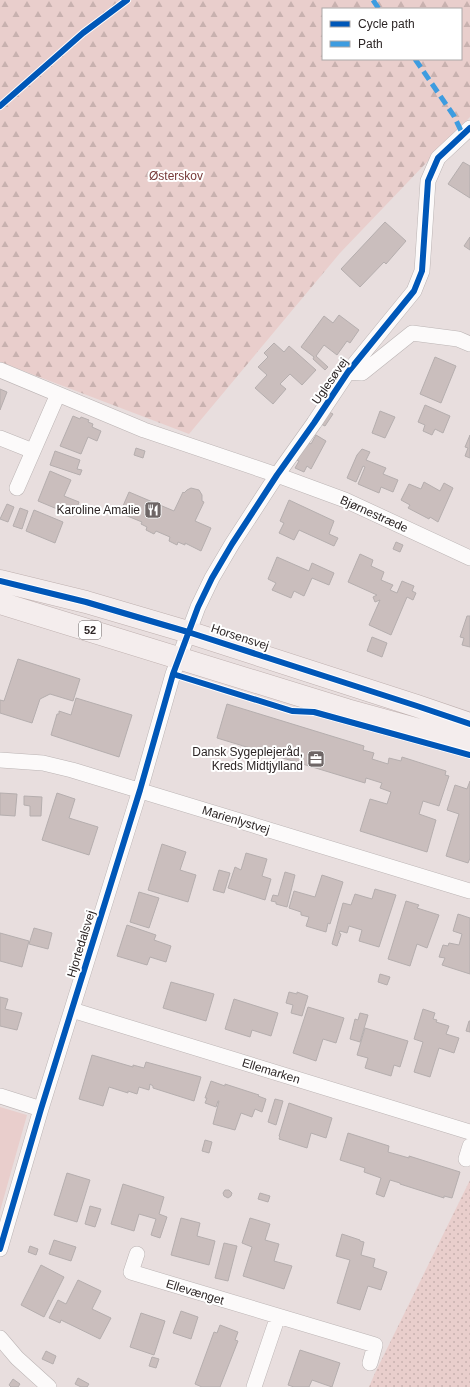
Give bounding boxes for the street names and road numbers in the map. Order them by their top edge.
street label: Uglesøvej [309,355,351,407]
street label: Bjørnestræde [338,493,410,535]
road number: 52 [79,621,101,639]
street label: Horsensvej [209,621,271,653]
street label: Marienlystvej [200,803,272,837]
street label: Hjortedalsvej [64,909,98,979]
street label: Ellemarken [240,1056,302,1086]
street label: Ellevænget [164,1277,226,1308]

